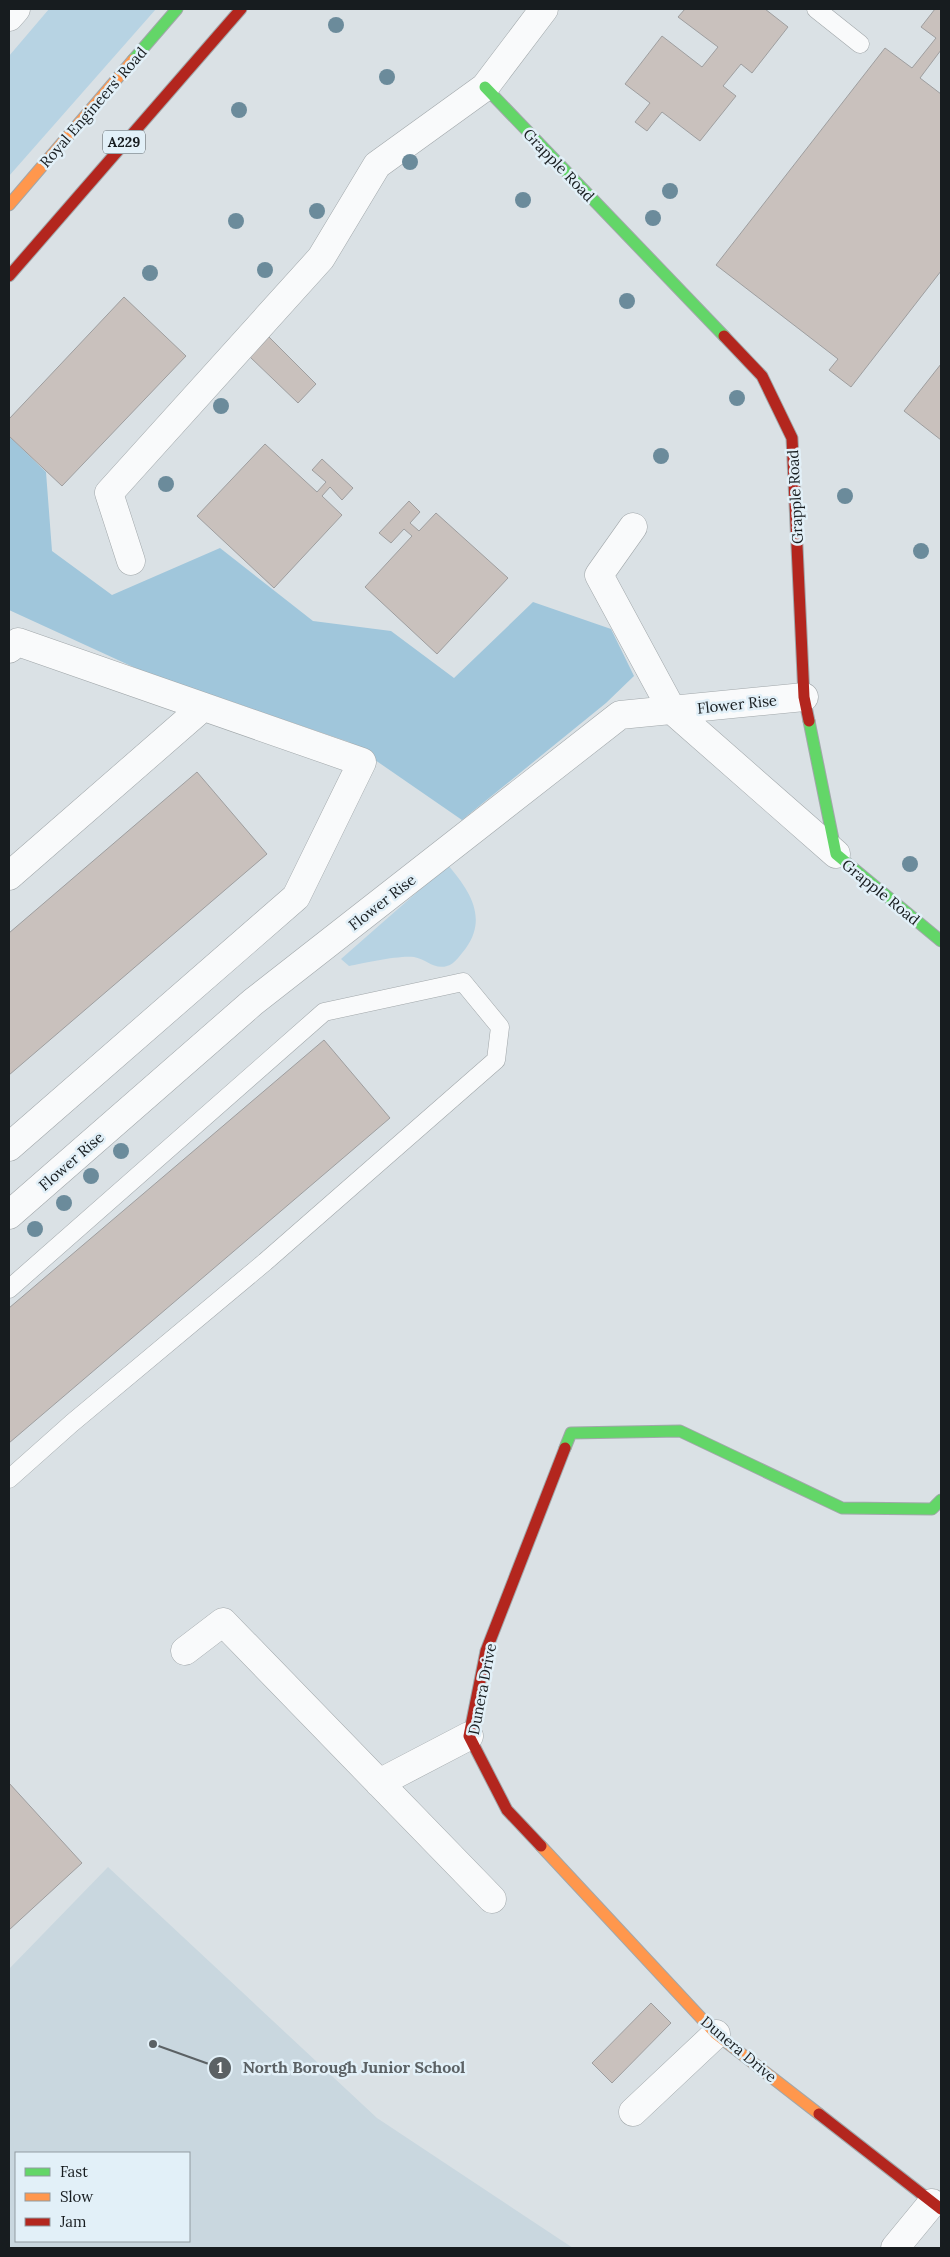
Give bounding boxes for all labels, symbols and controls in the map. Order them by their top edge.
street label: Royal Engineers' Road [35,43,151,171]
street label: Grapple Road [519,124,599,206]
road number: A229 [103,130,145,154]
street label: Grapple Road [783,449,807,545]
street label: Flower Rise [696,690,778,718]
street label: Grapple Road [838,855,924,929]
street label: Flower Rise [345,870,419,934]
street label: Flower Rise [35,1128,107,1194]
street label: Dunera Drive [464,1642,500,1736]
street label: Dunera Drive [697,2012,781,2086]
callout: North Borough Junior School [207,2052,475,2083]
text: North Borough Junior School [243,2057,465,2077]
text: 1 [217,2058,223,2077]
legend [15,2152,190,2242]
text: Fast [60,2162,88,2181]
text: Slow [60,2187,93,2206]
text: Jam [59,2212,87,2231]

